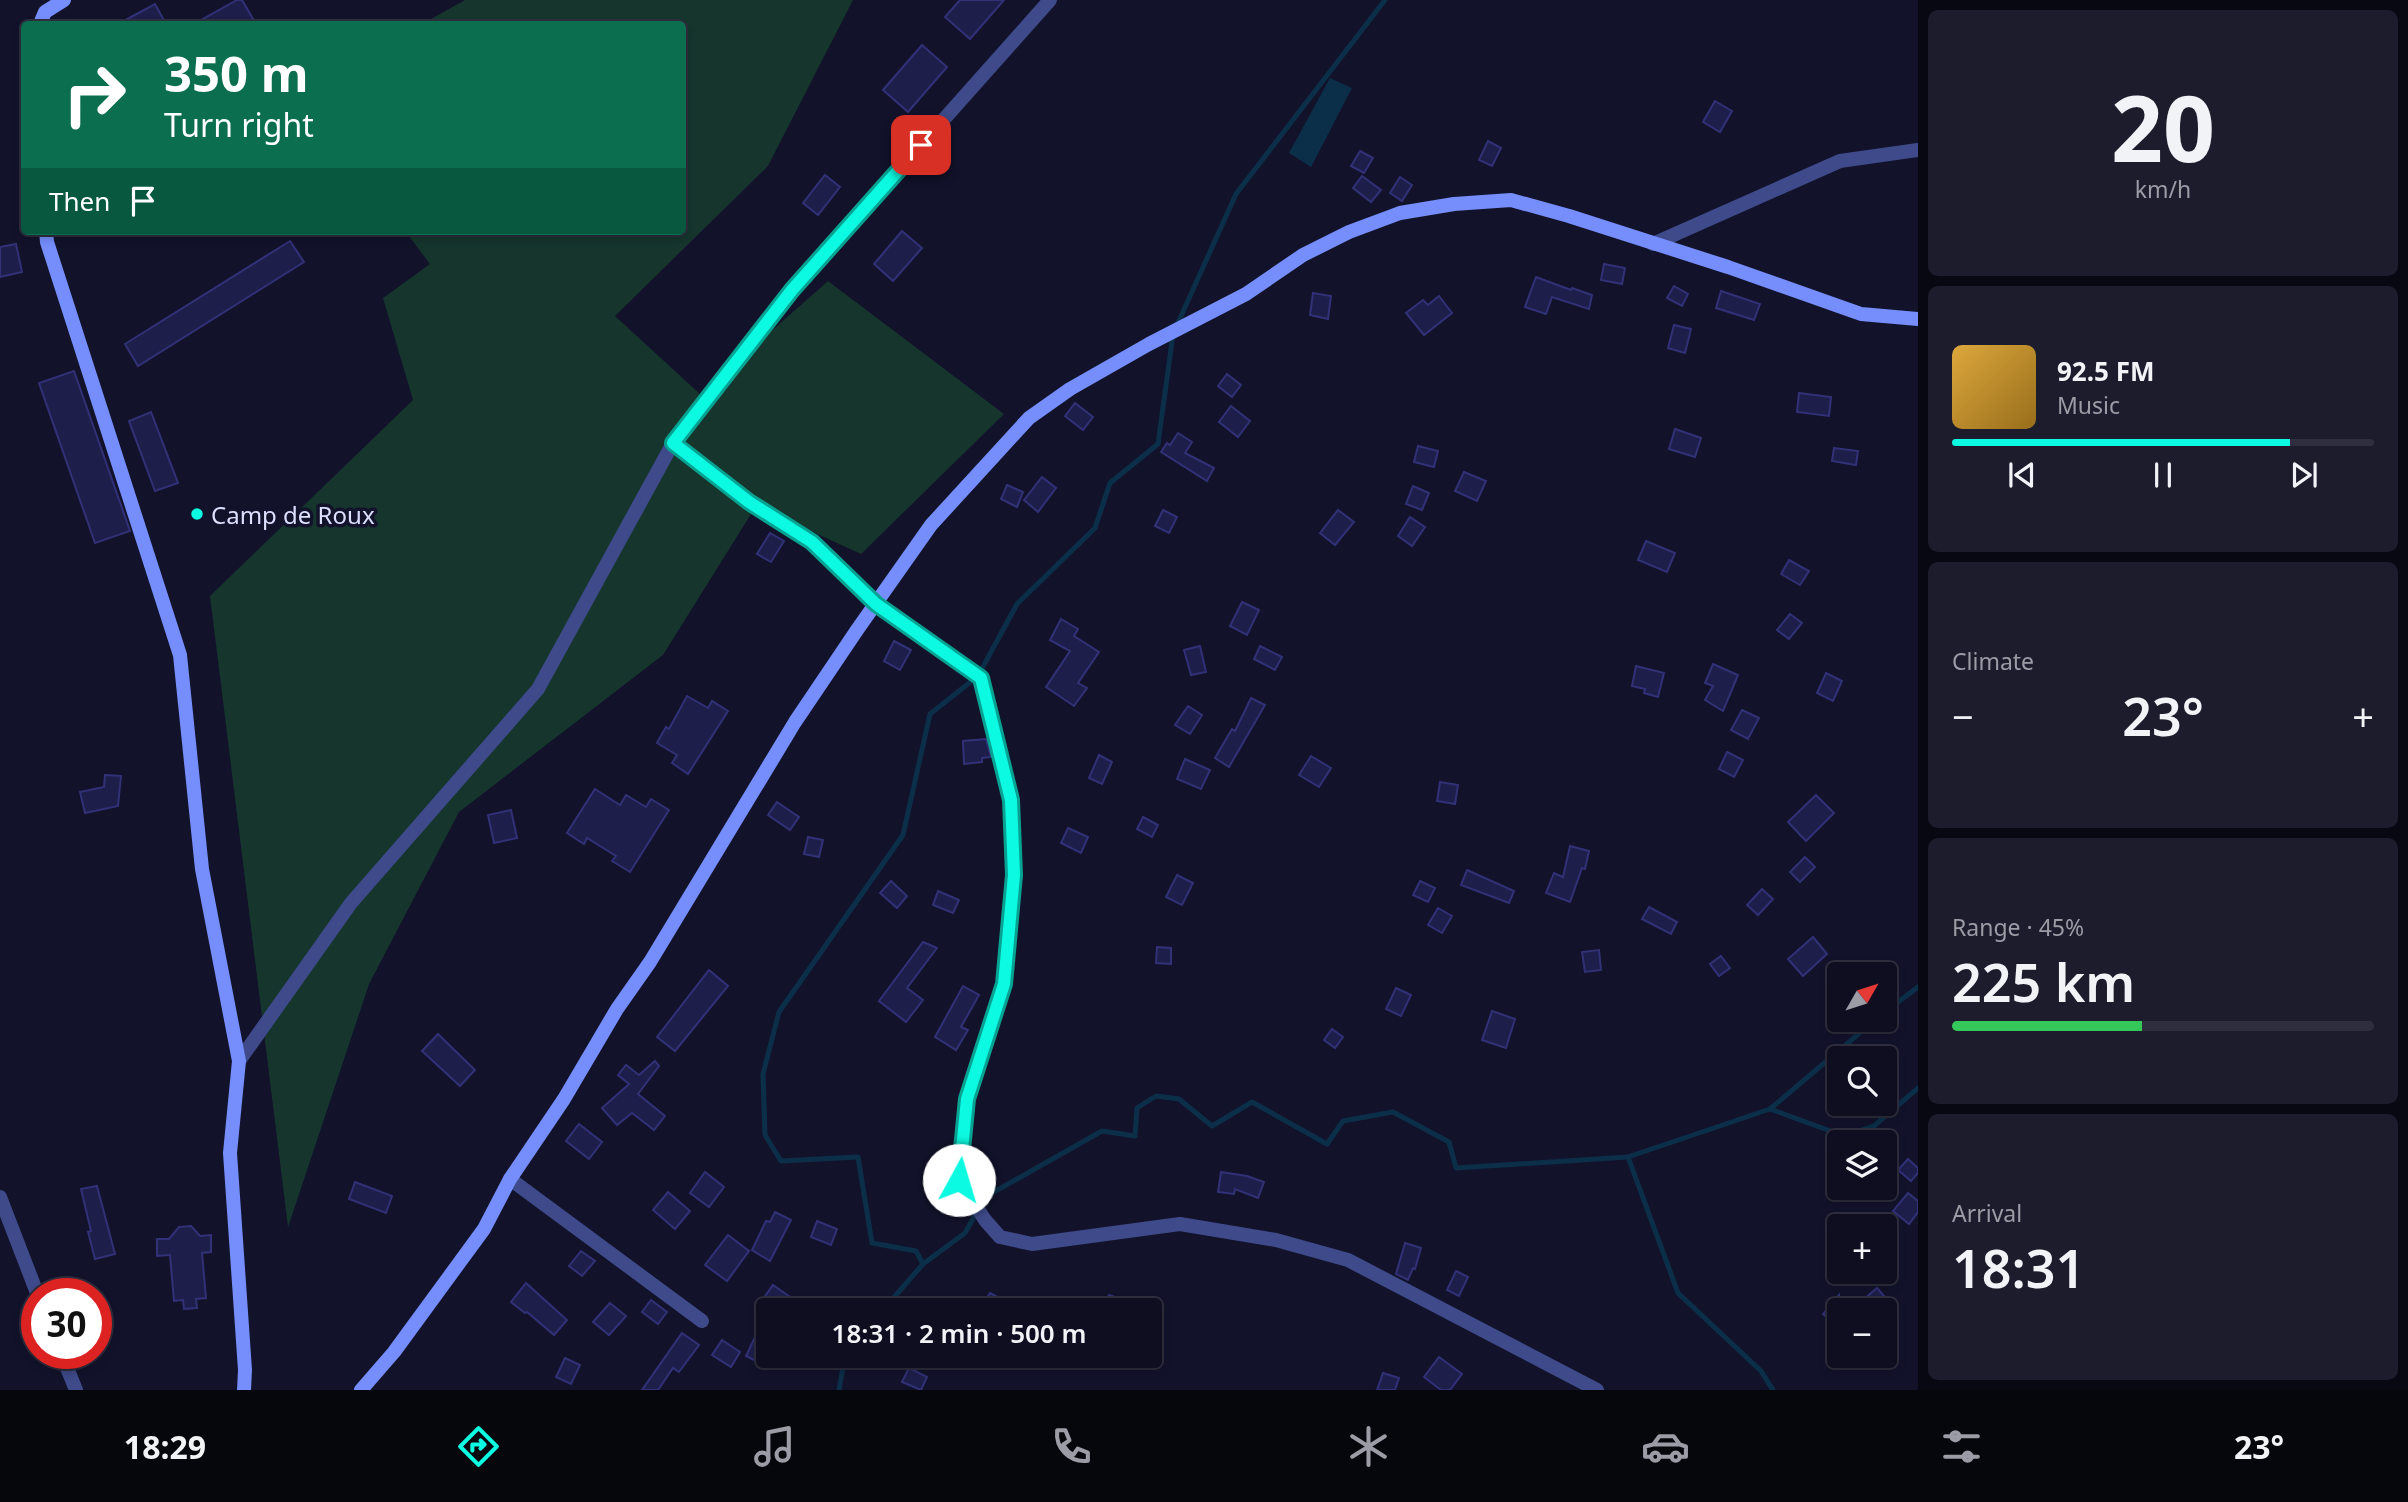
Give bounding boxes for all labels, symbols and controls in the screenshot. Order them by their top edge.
text: 350 m [164,40,309,106]
icon: right [49,49,140,140]
text: 20 [2111,65,2215,189]
text: Turn right [164,103,314,146]
pin [891,115,951,175]
icon: arrive [902,126,940,164]
text: km/h [2135,173,2191,205]
icon: arrive [124,182,162,220]
text: Then [49,183,110,219]
text: 92.5 FM [2057,353,2154,389]
text: Music [2057,389,2120,421]
icon: previous [2003,456,2041,494]
icon: pause [2144,456,2182,494]
icon: next [2285,456,2323,494]
place label: Camp de Roux [211,498,375,531]
marker: Camp de Roux [189,506,205,522]
text: Climate [1952,645,2034,677]
text: 23° [2122,680,2204,751]
text: − [1952,690,1974,742]
text: + [2352,690,2374,742]
text: Range · 45% [1952,911,2084,943]
text: 225 km [1952,946,2135,1017]
north arrow [1827,962,1897,1032]
map controls [1827,962,1897,1368]
button: search [1827,1046,1897,1116]
button: layers [1827,1130,1897,1200]
position arrow [922,1143,996,1217]
text: Arrival [1952,1197,2022,1229]
button: + [1827,1214,1897,1284]
text: 18:31 [1952,1232,2085,1303]
speed limit sign: 30 [21,1278,112,1369]
button: − [1827,1298,1897,1368]
text: 18:31 · 2 min · 500 m [832,1315,1086,1351]
icon: directions [454,1422,503,1471]
icon: music [750,1422,799,1471]
icon: phone [1047,1422,1096,1471]
icon: climate [1344,1422,1393,1471]
icon: car [1641,1422,1690,1471]
icon: filters [1937,1422,1986,1471]
text: 18:29 [124,1425,206,1468]
text: 23° [2234,1425,2284,1468]

